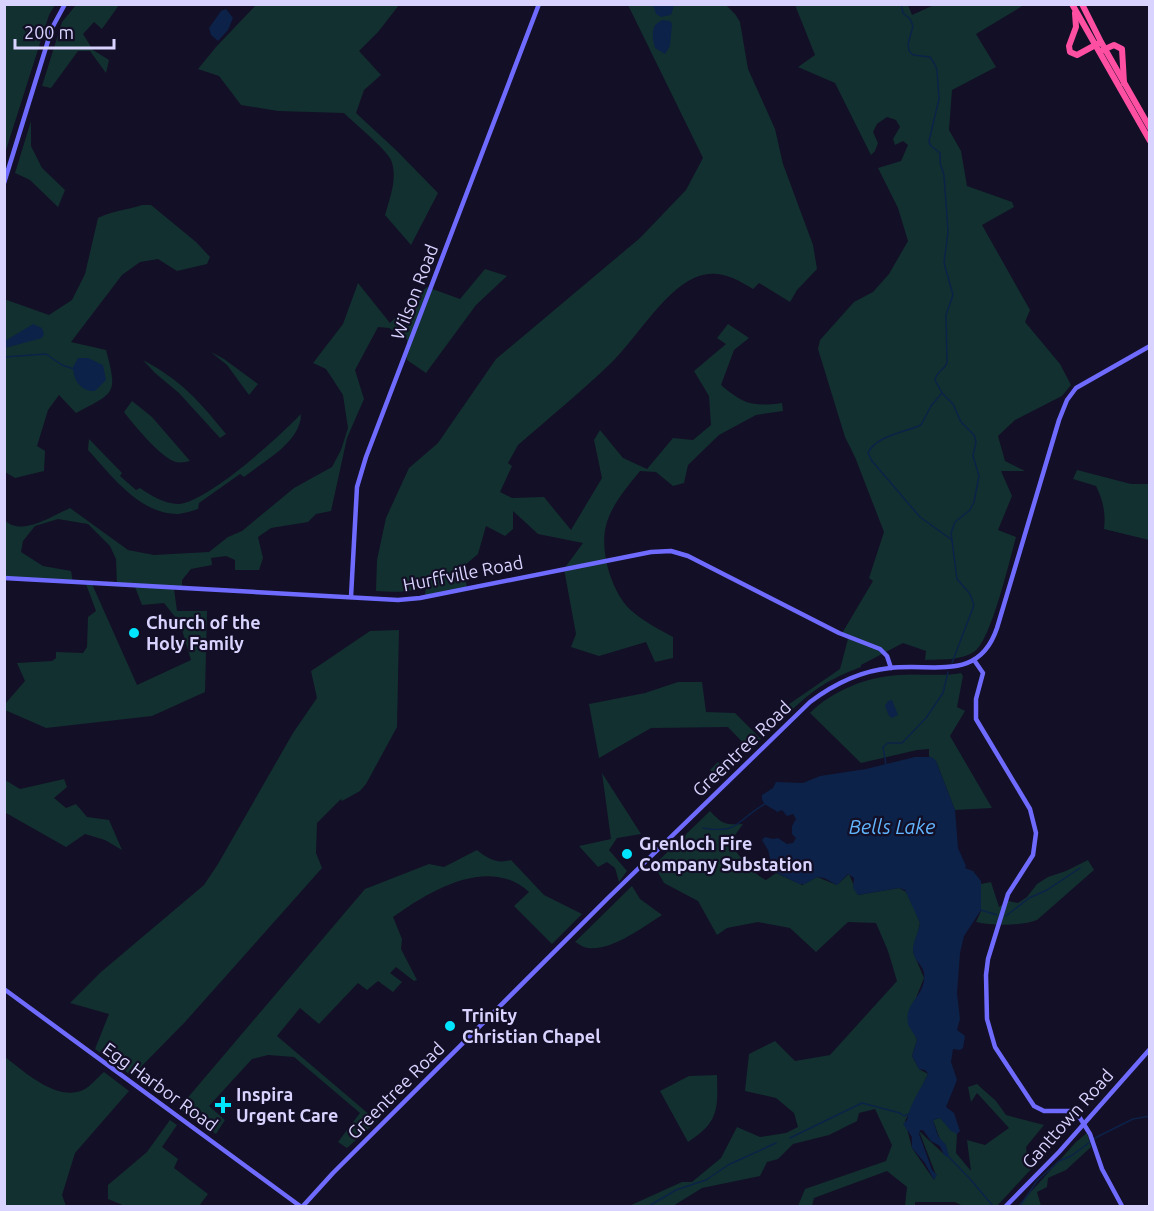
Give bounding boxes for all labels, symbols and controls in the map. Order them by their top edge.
scale bar [15,12,114,50]
text: 200 m [24,22,74,42]
street label: Wilson Road [387,241,441,342]
street label: Hurffville Road [401,552,525,594]
place label: Church of the Holy Family [146,612,261,653]
marker: Church of the Holy Family [127,626,141,640]
street label: Greentree Road [688,697,794,800]
water label: Bells Lake [849,815,935,838]
place label: Grenloch Fire Company Substation [639,833,813,874]
marker: Grenloch Fire Company Substation [620,847,634,861]
place label: Trinity Christian Chapel [462,1005,601,1046]
marker: Trinity Christian Chapel [443,1019,457,1033]
street label: Egg Harbor Road [99,1038,222,1134]
street label: Greentree Road [343,1038,448,1143]
street label: Ganttown Road [1018,1065,1117,1172]
place label: Inspira Urgent Care [236,1084,338,1125]
marker: Inspira Urgent Care [214,1096,232,1114]

